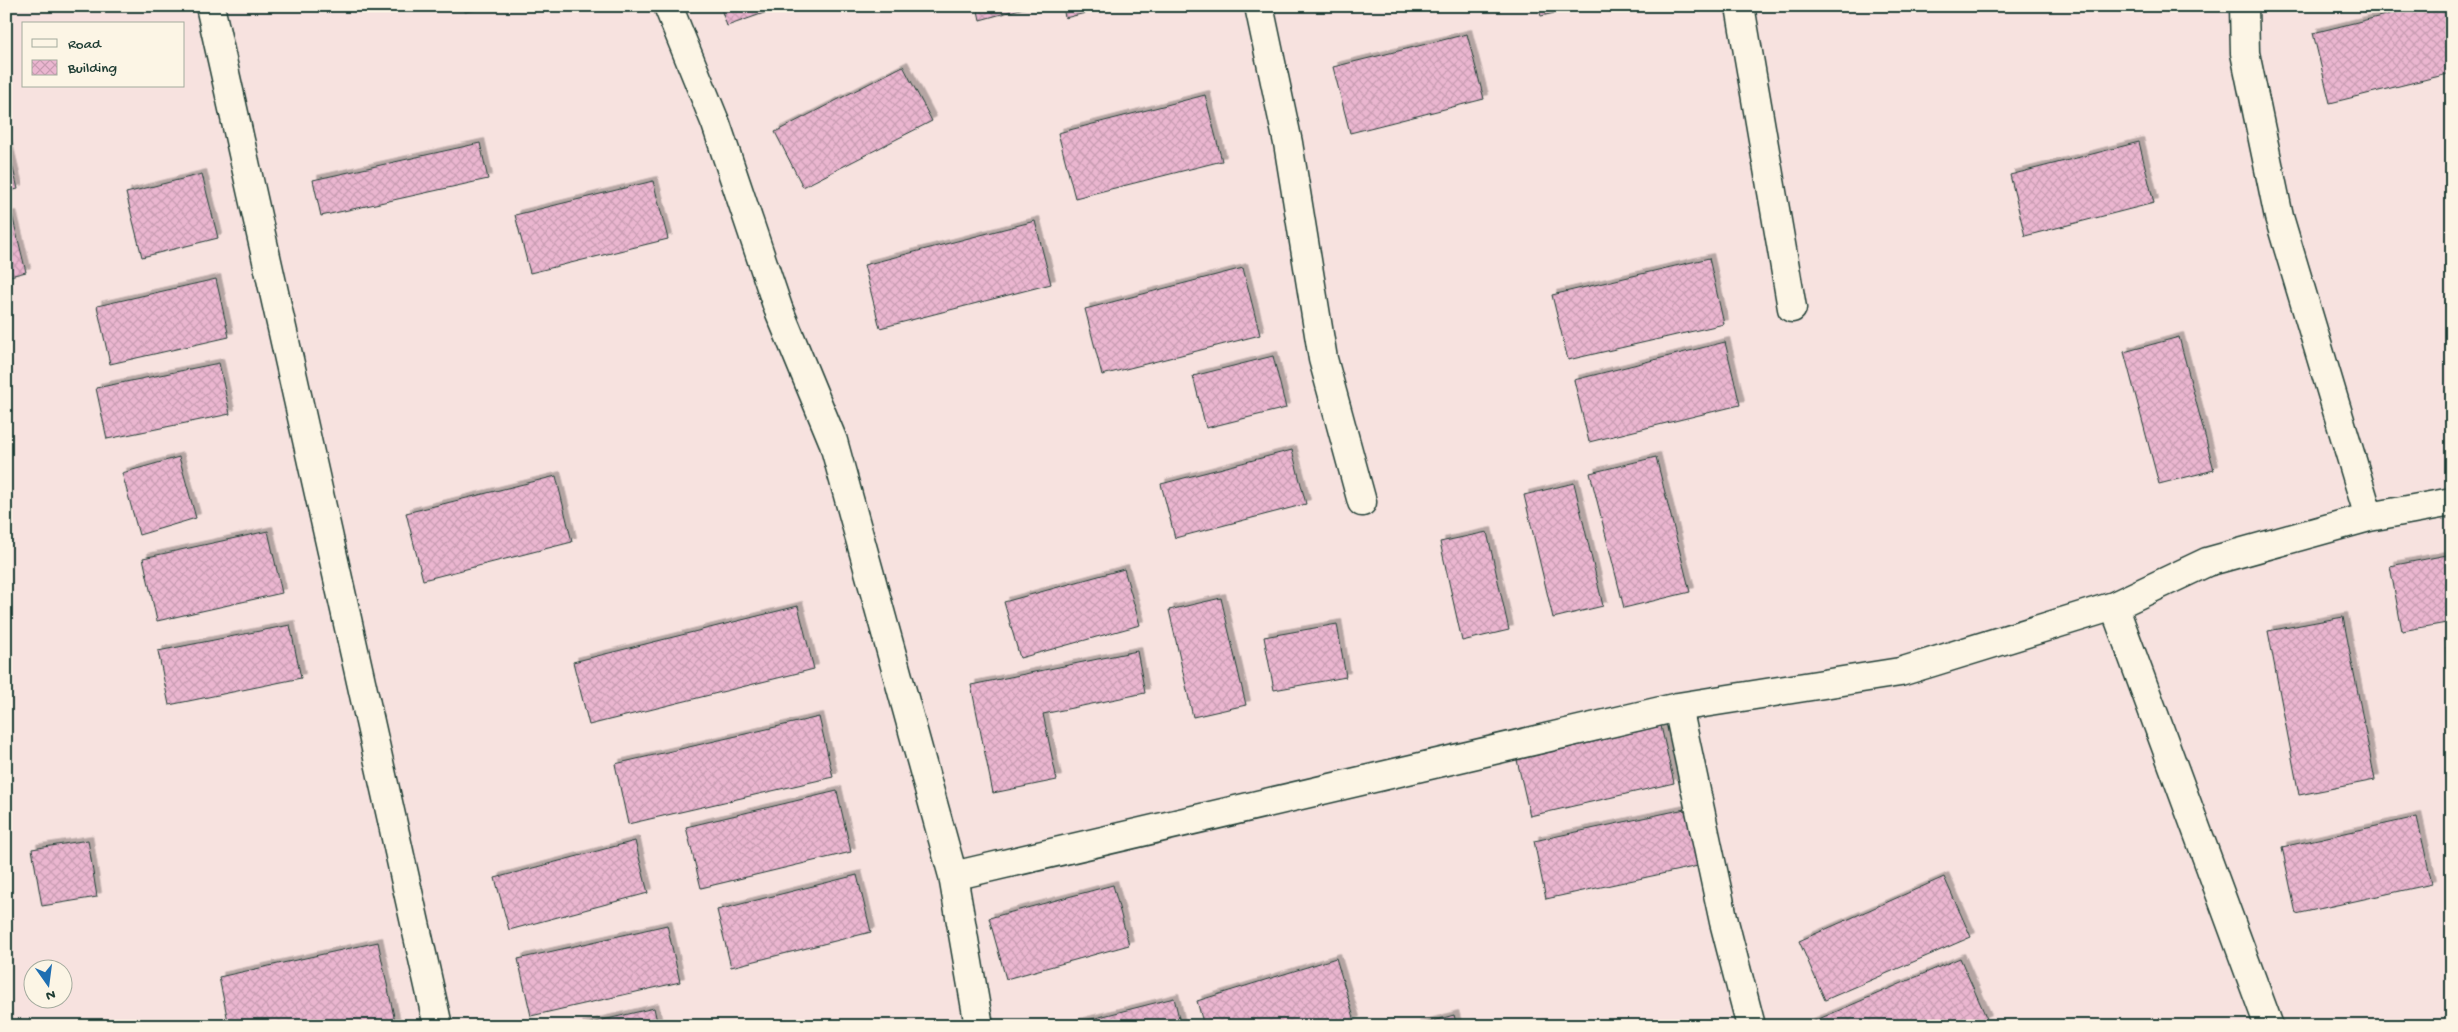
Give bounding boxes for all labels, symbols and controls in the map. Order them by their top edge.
legend [22,22,185,88]
text: Road [68,36,102,54]
text: Building [67,60,117,78]
north arrow [22,960,72,1010]
text: N [44,985,57,1004]

